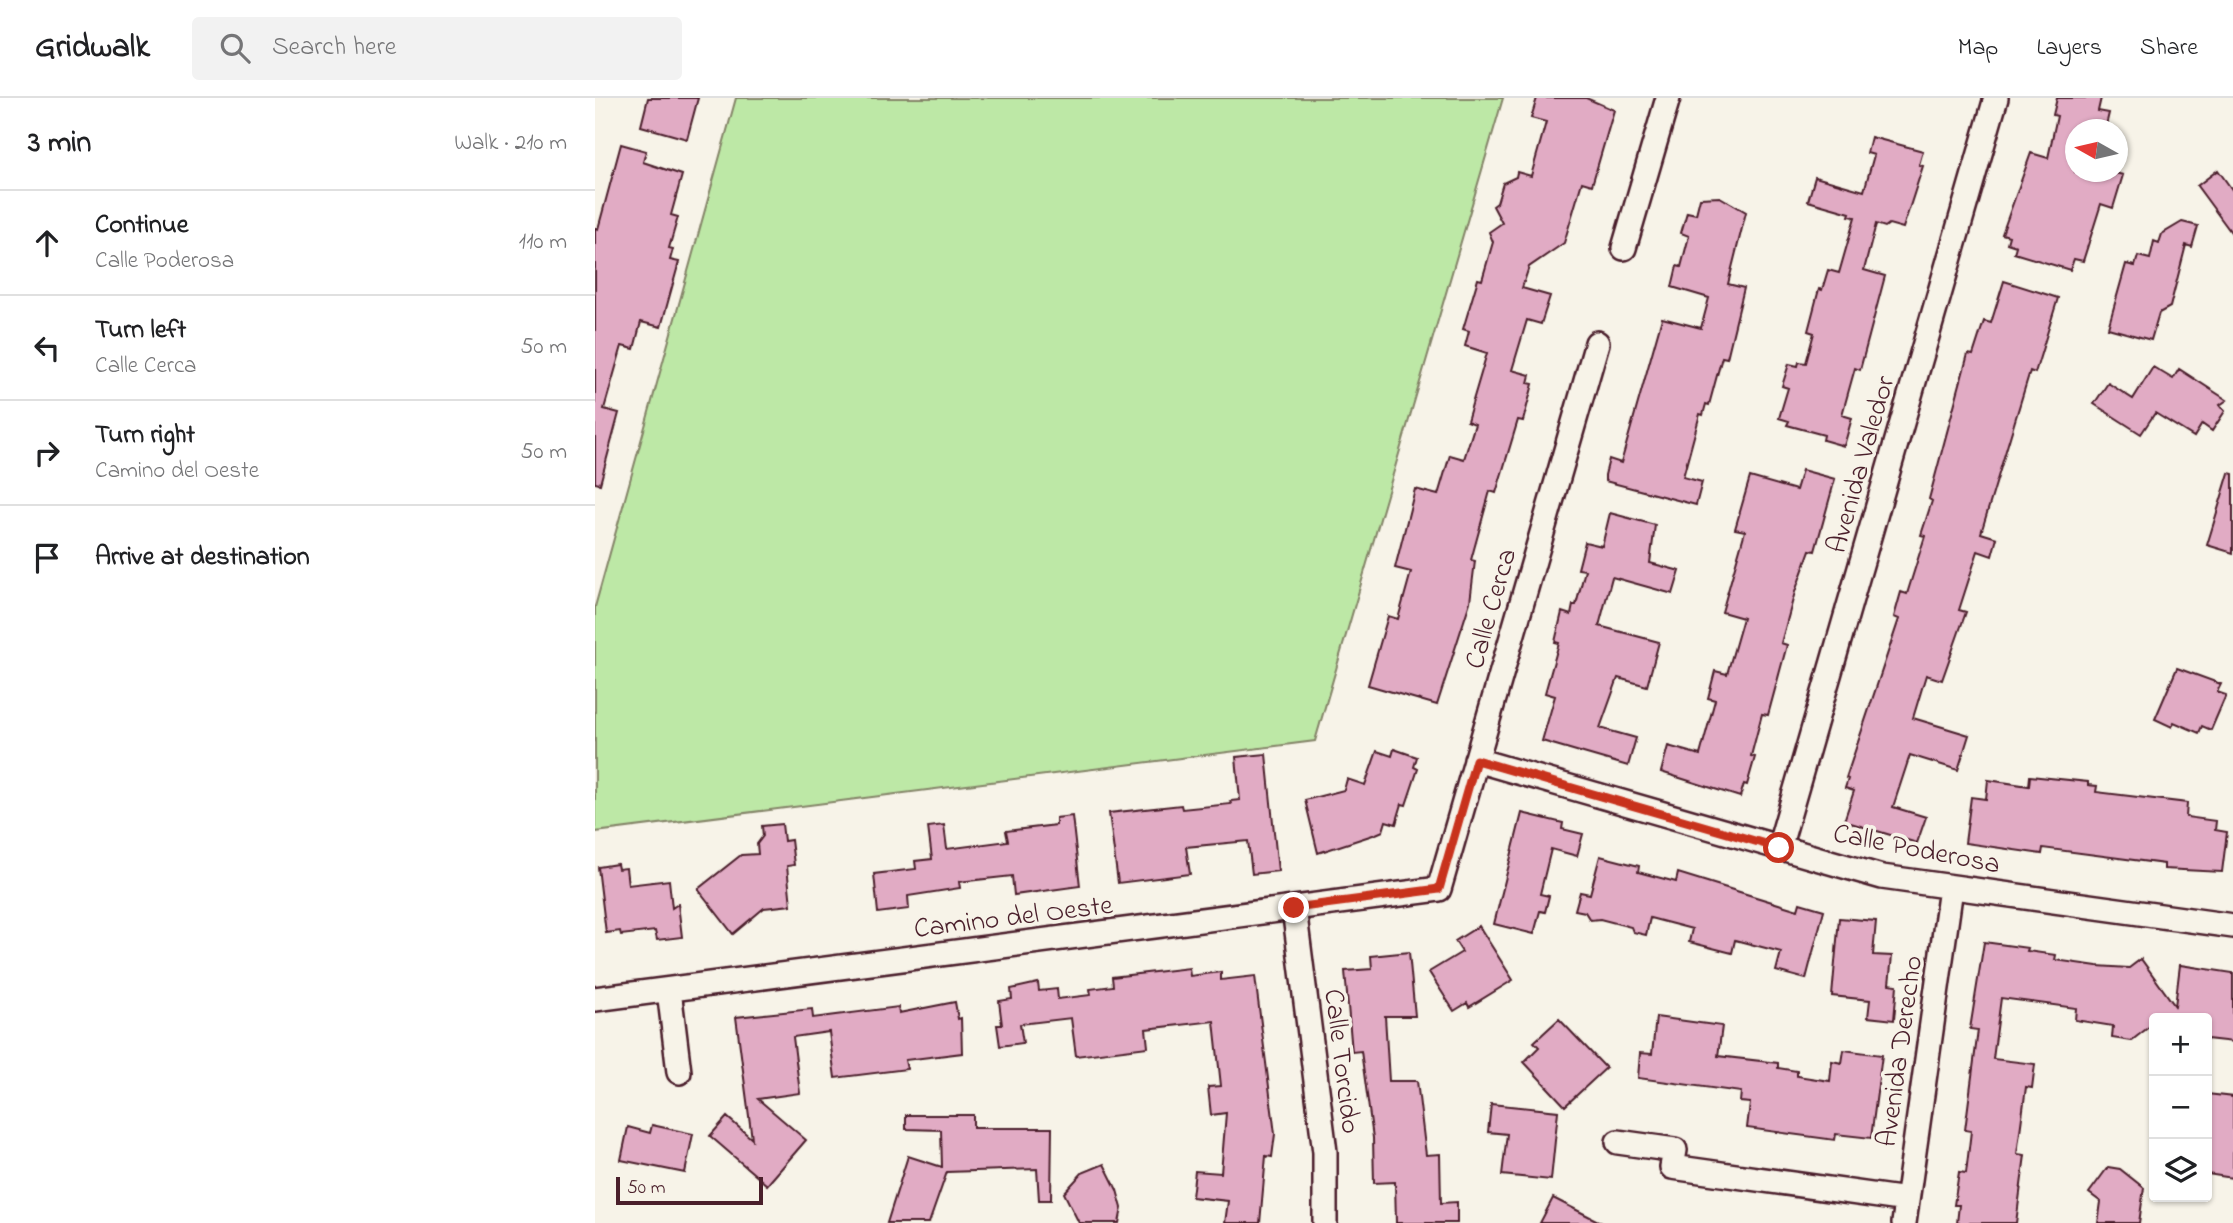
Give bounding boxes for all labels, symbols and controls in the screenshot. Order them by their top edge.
search box [192,17,682,80]
text: Gridwalk [35,24,150,72]
icon: search [216,29,254,67]
text: Search here [272,29,396,67]
text: Map [1958,31,1998,66]
text: Layers [2036,31,2102,66]
text: Share [2140,31,2198,66]
north arrow [2065,119,2128,182]
text: 3 min [28,122,91,166]
text: Walk · 210 m [454,127,567,160]
text: Continue [95,207,188,245]
icon: ahead [28,224,66,262]
text: 110 m [519,226,567,259]
text: Calle Poderosa [95,245,234,278]
text: Turn left [95,312,186,350]
icon: left [28,329,66,367]
text: 50 m [520,331,567,364]
text: Calle Cerca [95,350,197,383]
street label: Avenida Valedor [1817,371,1907,558]
text: Turn right [95,417,195,455]
icon: right [28,434,66,472]
text: 50 m [520,436,567,469]
text: Camino del Oeste [95,455,259,488]
icon: arrive [28,539,66,577]
text: Arrive at destination [95,539,310,577]
street label: Calle Cerca [1456,544,1529,674]
street label: Calle Poderosa [1829,814,2003,887]
route start [1763,832,1794,863]
street label: Camino del Oeste [912,886,1116,951]
route end [1278,892,1309,923]
street label: Avenida Derecho [1868,953,1935,1150]
street label: Calle Torcido [1311,987,1370,1136]
map controls [2149,1013,2212,1202]
button: + [2149,1013,2212,1076]
button: − [2149,1076,2212,1139]
button: layers [2149,1139,2212,1202]
scale bar [616,1174,763,1206]
text: 50 m [627,1175,666,1202]

